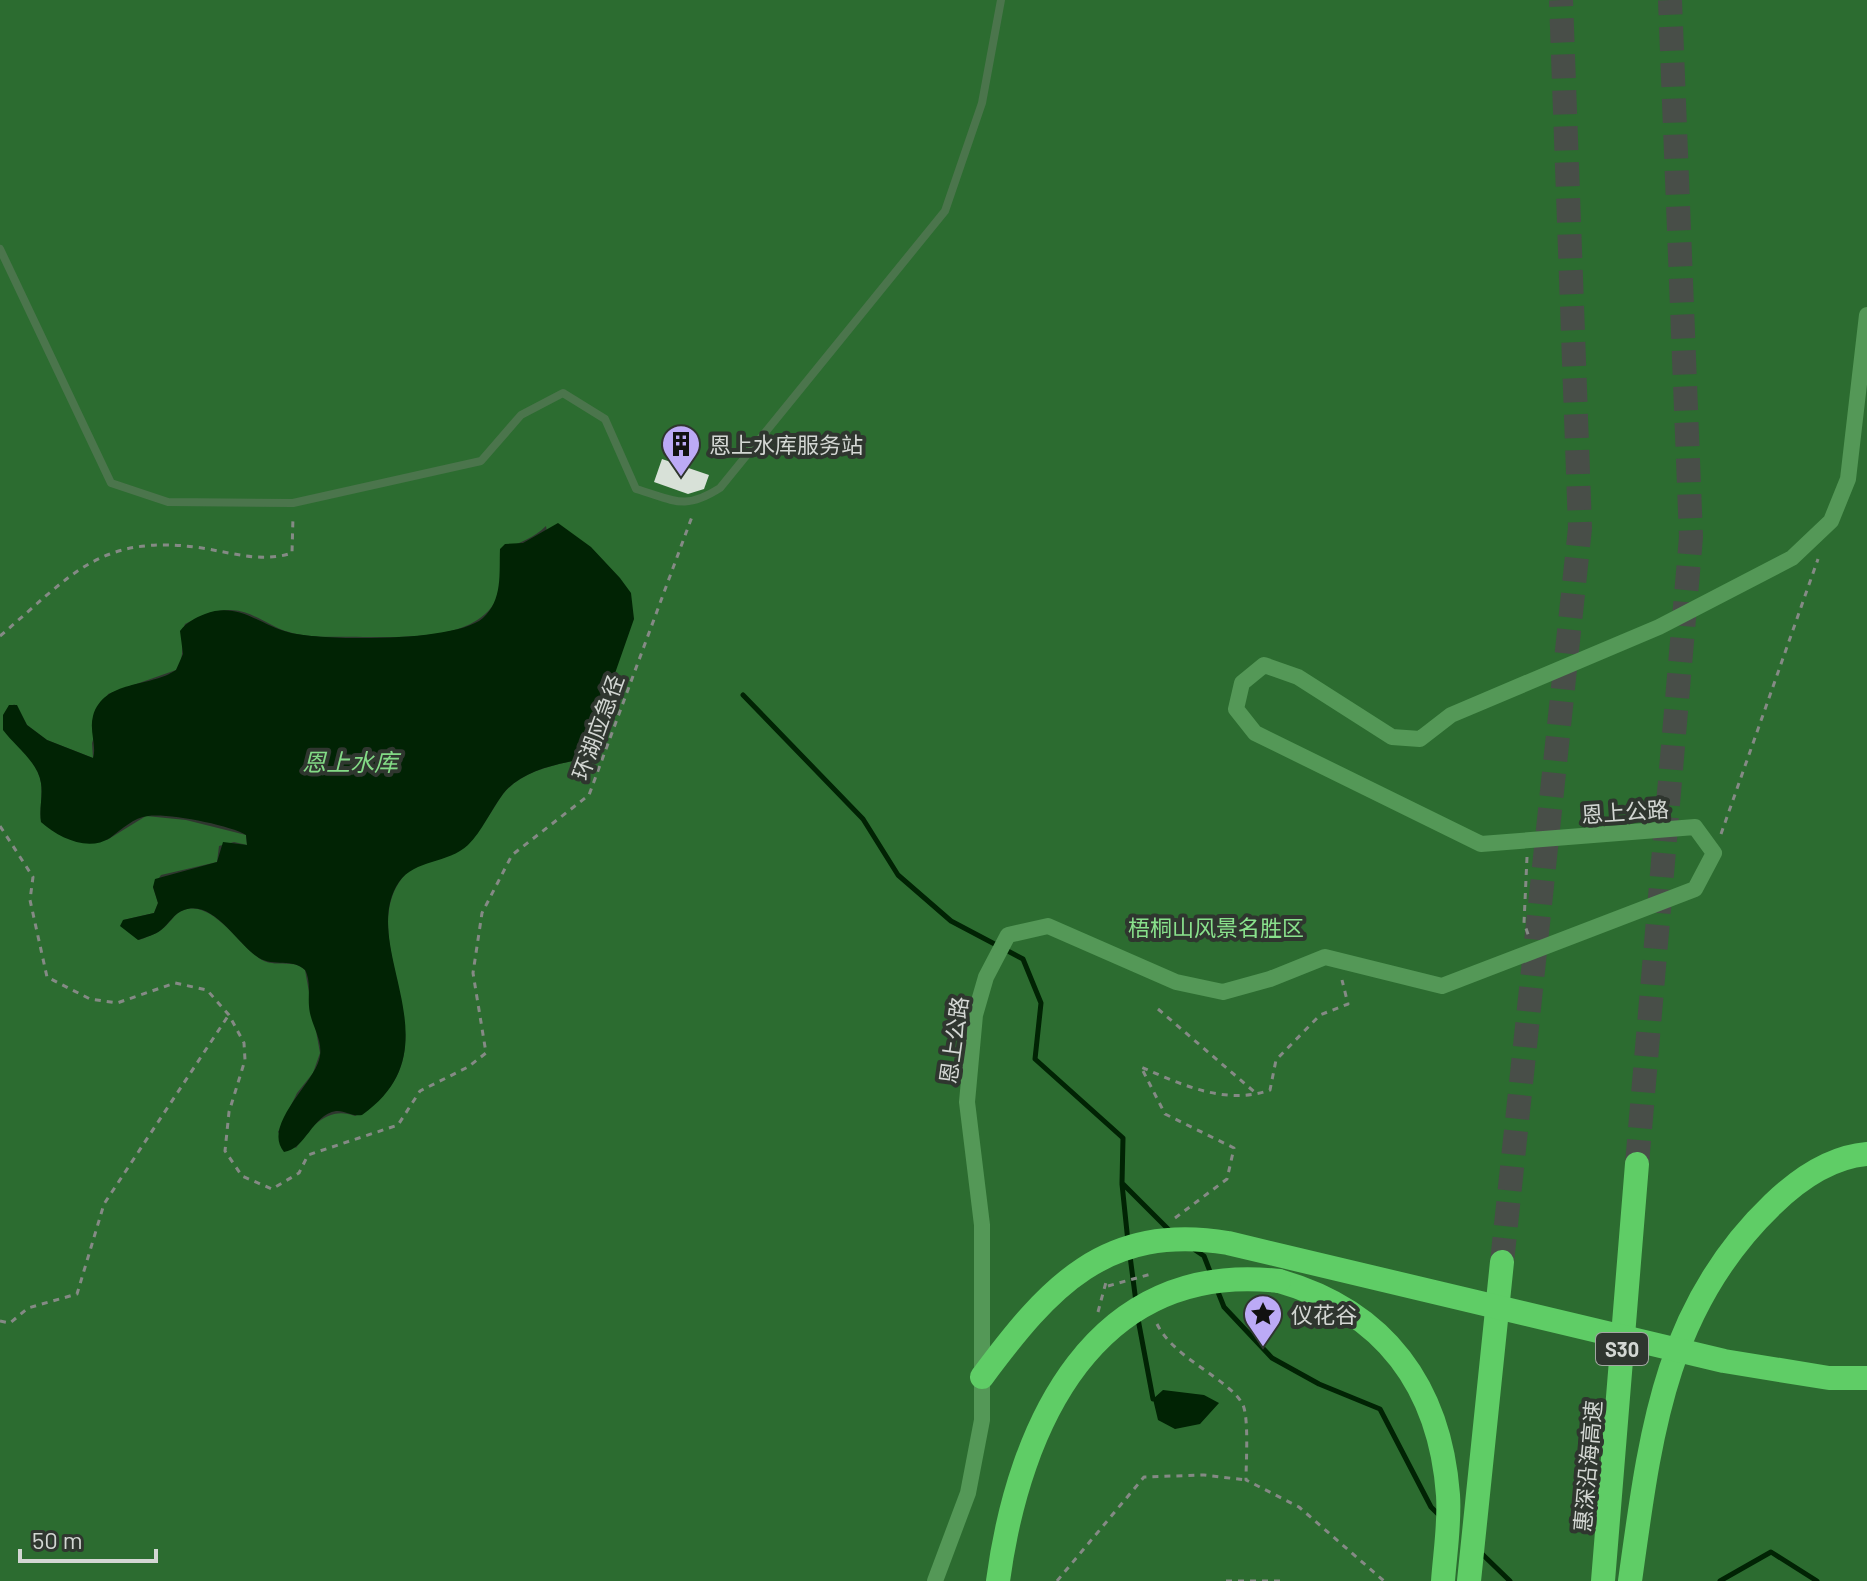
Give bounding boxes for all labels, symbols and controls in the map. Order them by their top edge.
building icon: 恩上水库服务站 [660,423,702,478]
place label: 恩上水库服务站 [709,431,863,457]
street label: 环湖应急径 [566,671,628,783]
water label: 恩上水库 [302,747,402,776]
street label: 恩上公路 [1580,795,1670,827]
park label: 梧桐山风景名胜区 [1128,914,1304,940]
street label: 恩上公路 [934,995,972,1085]
place icon: 仪花谷 [1242,1293,1284,1348]
place label: 仪花谷 [1291,1301,1357,1327]
road number: S30 [1596,1333,1648,1365]
street label: 惠深沿海高速 [1568,1399,1606,1533]
scale bar [20,1513,156,1563]
text: 50 m [32,1525,83,1554]

